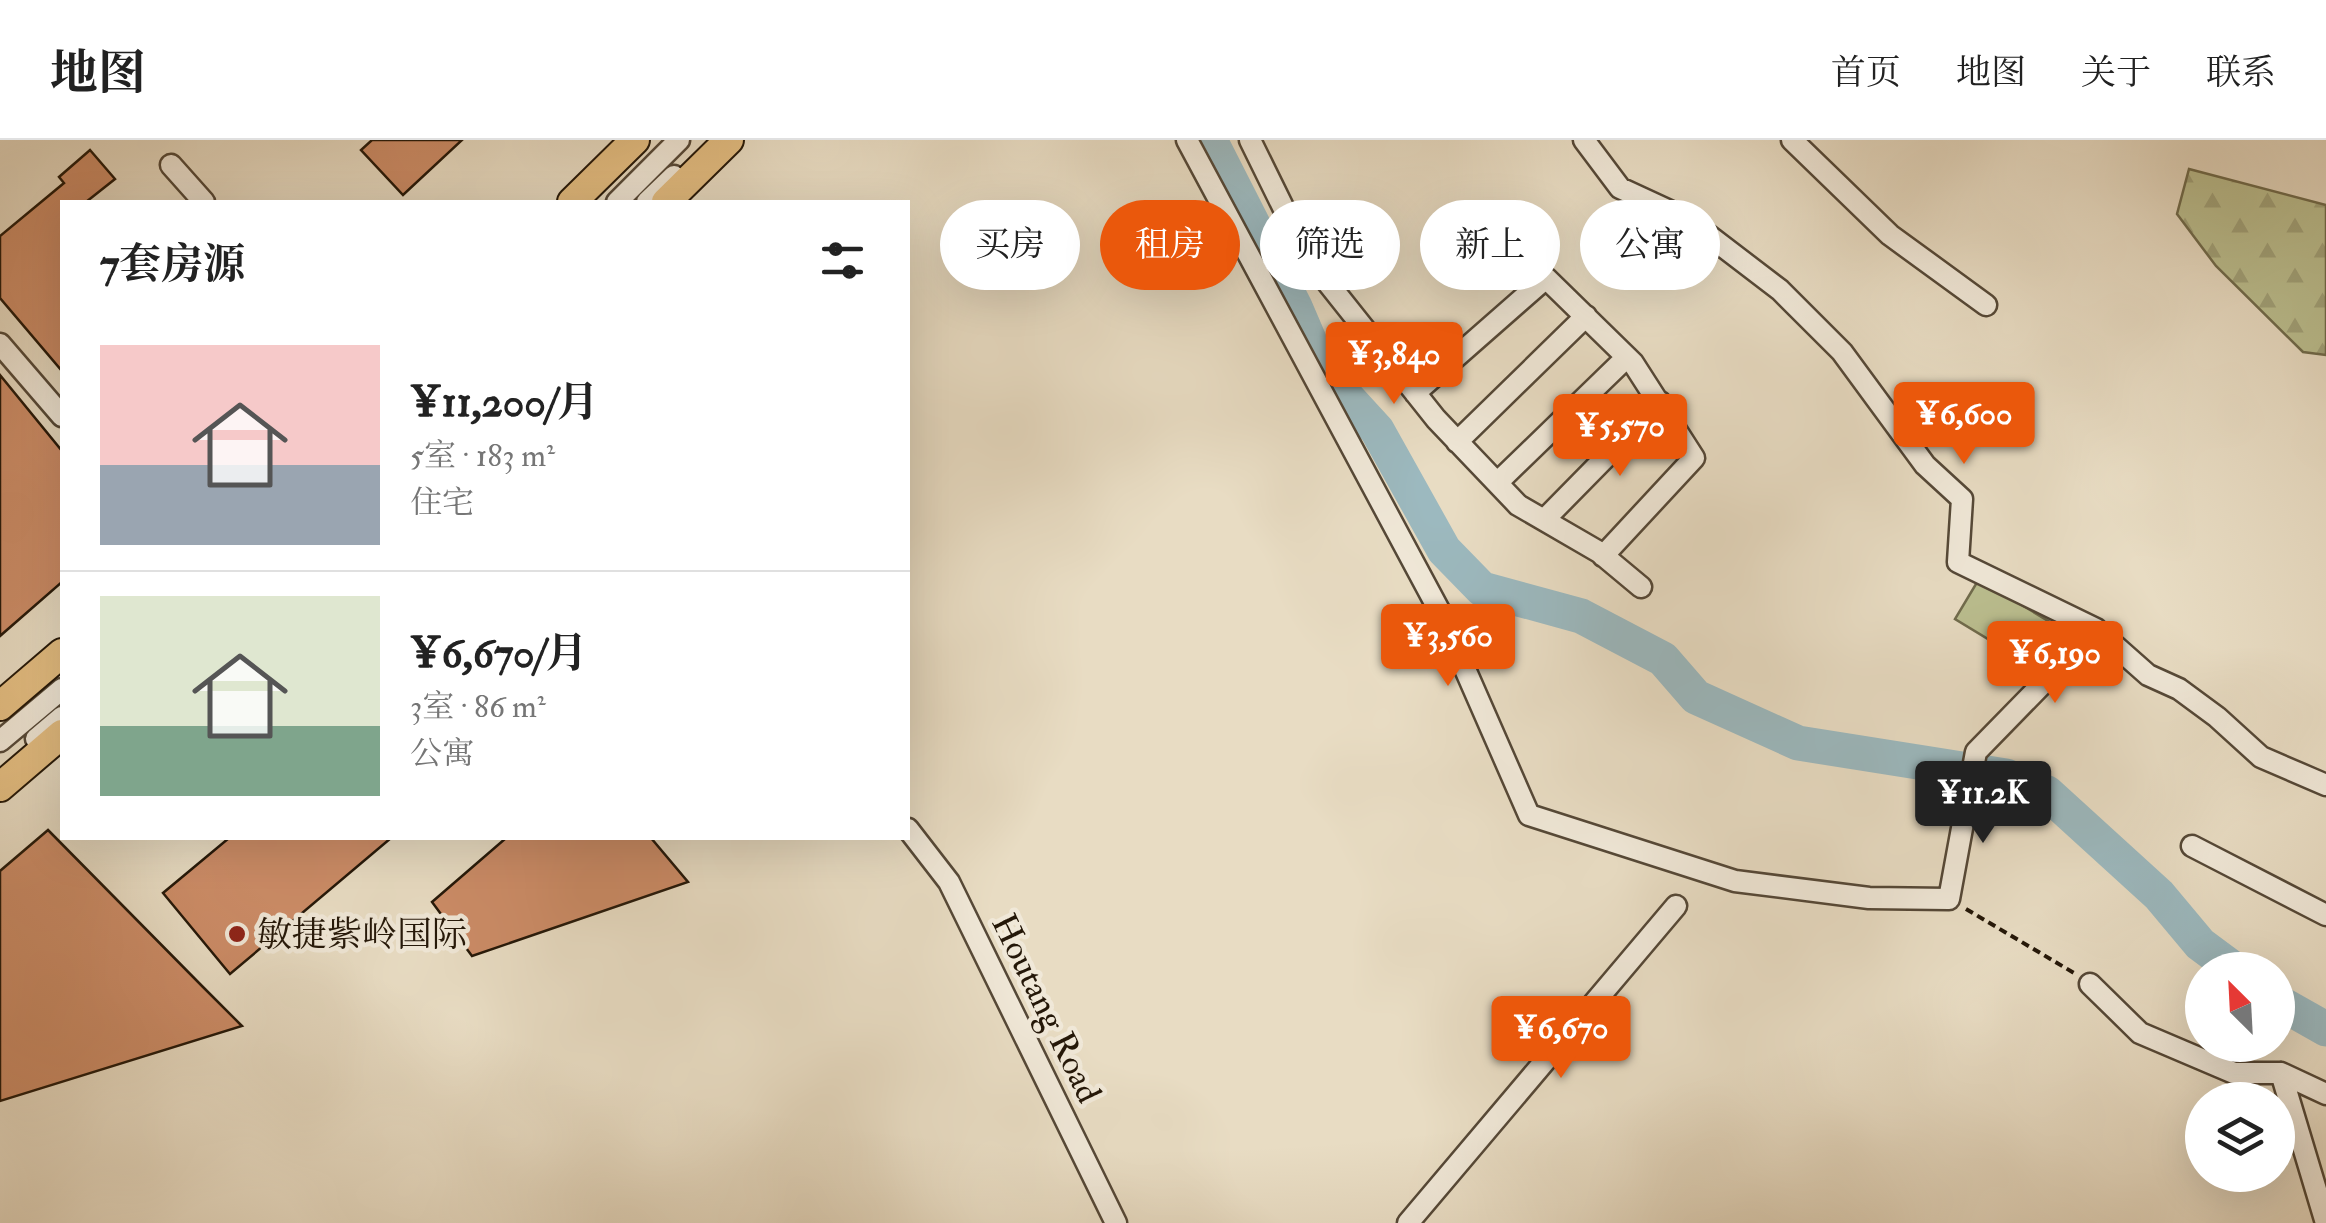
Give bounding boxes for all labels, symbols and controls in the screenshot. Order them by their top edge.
text: 地图 [50,44,146,104]
text: 首页 [1831,51,1901,95]
text: 地图 [1956,51,2026,95]
text: 关于 [2081,51,2151,95]
text: 联系 [2206,51,2276,95]
chip: 买房 [940,200,1080,290]
chip: 租房 [1100,200,1240,290]
chip: 筛选 [1260,200,1400,290]
chip: 新上 [1420,200,1560,290]
chip: 公寓 [1580,200,1720,290]
icon: filters [815,233,870,288]
text: 7套房源 [100,239,245,291]
pin: ¥3,840 [1313,322,1475,407]
text: ¥3,840 [1348,334,1440,374]
text: ¥11,200/月 [410,377,599,429]
pin: ¥6,600 [1883,382,2045,467]
icon: home [180,385,300,505]
pin: ¥5,570 [1539,394,1701,479]
text: ¥6,600 [1916,394,2012,434]
text: ¥5,570 [1575,406,1665,446]
text: 5室 · 183 m² [410,436,555,476]
text: 住宅 [410,483,474,523]
pin: ¥3,560 [1367,604,1529,689]
text: ¥3,560 [1403,616,1493,656]
pin: ¥6,190 [1974,621,2136,706]
text: ¥6,670/月 [410,628,587,680]
text: ¥6,190 [2009,633,2101,673]
icon: home [180,636,300,756]
text: 3室 · 86 m² [410,687,546,727]
text: 公寓 [410,734,474,774]
pin: ¥11.2K [1902,761,2064,846]
text: ¥11.2K [1937,773,2029,813]
street label: Houtang Road [981,907,1111,1110]
place label: 敏捷紫岭国际 [257,913,467,957]
marker: 敏捷紫岭国际 [226,923,248,945]
north arrow [2185,952,2295,1062]
map controls [2185,952,2295,1192]
pin: ¥6,670 [1480,996,1642,1081]
text: ¥6,670 [1514,1008,1608,1048]
button: layers [2185,1082,2295,1192]

